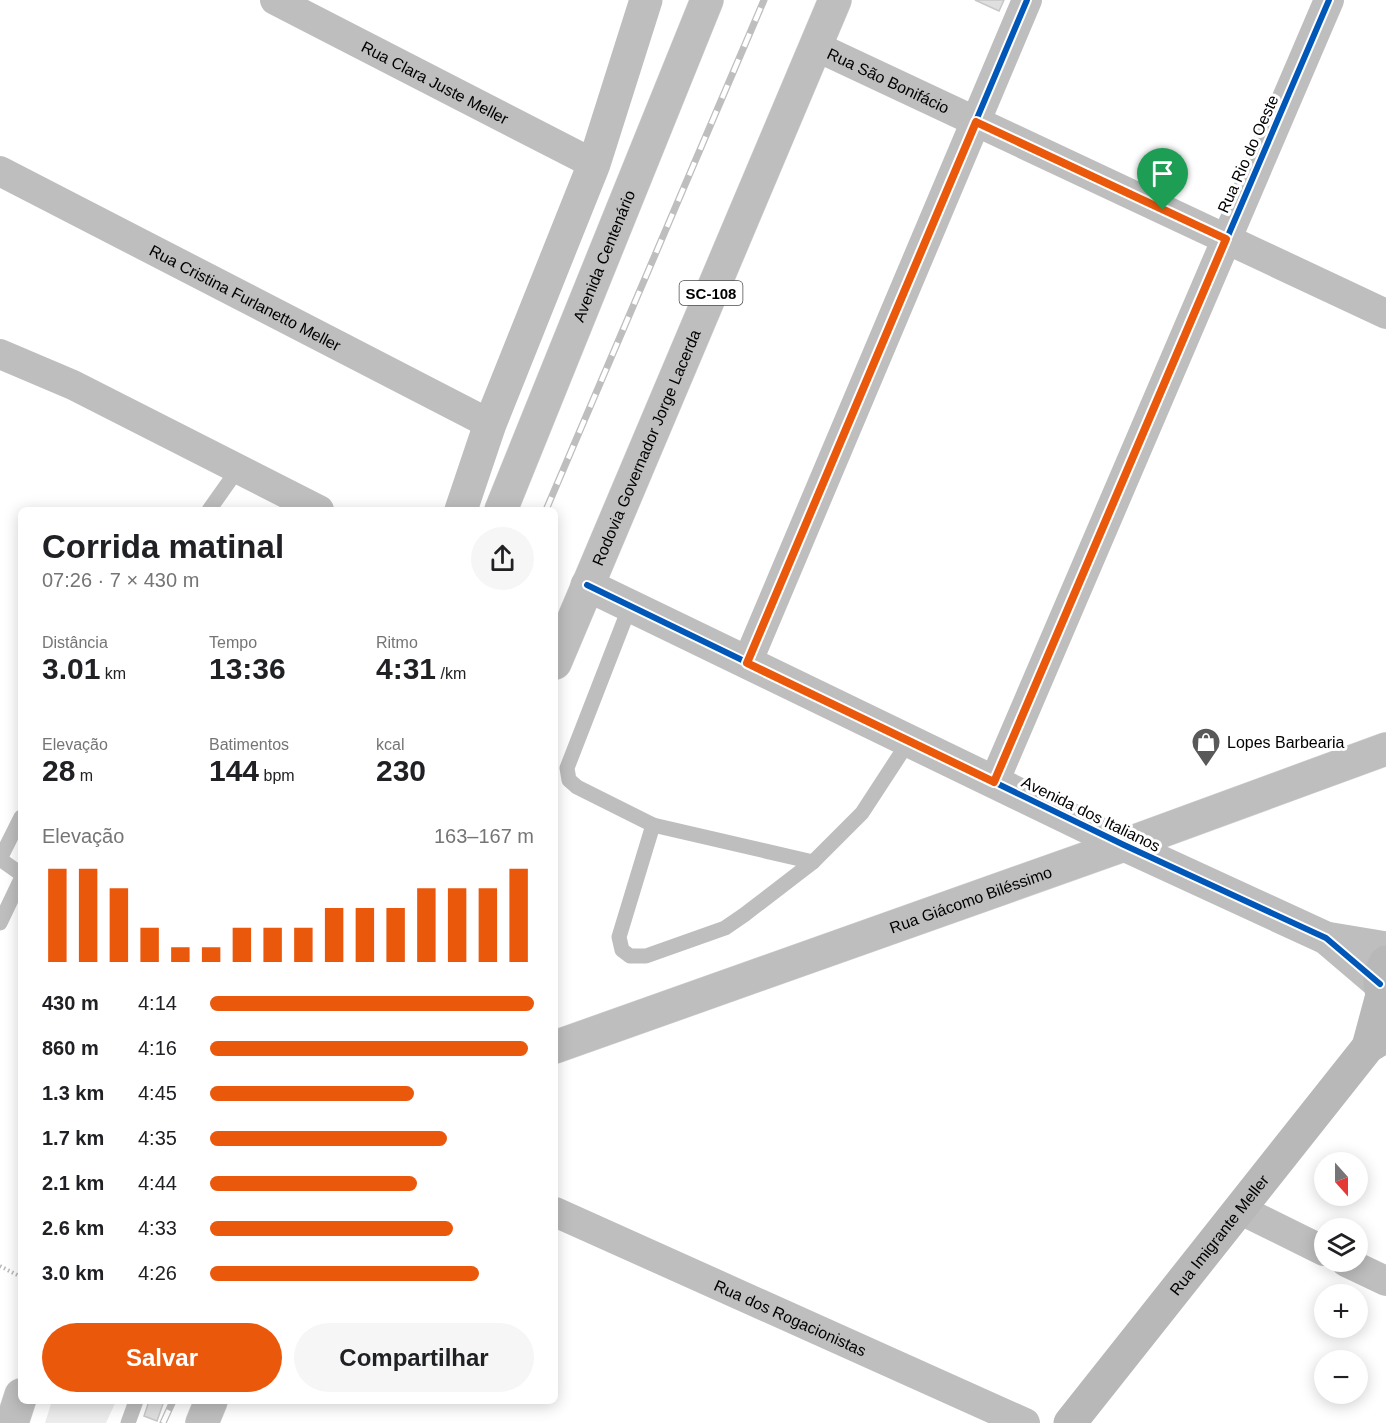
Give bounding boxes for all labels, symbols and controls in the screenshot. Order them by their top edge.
street label: Rua Clara Juste Meller [359,38,512,127]
street label: Rua São Bonifácio [825,45,952,116]
street label: Rua Rio do Oeste [1214,92,1282,216]
pin [1137,148,1188,210]
icon: arrive [1146,157,1179,190]
street label: Avenida Centenário [569,188,638,324]
street label: Rua Cristina Furlanetto Meller [147,241,344,354]
road number: SC-108 [680,281,742,305]
street label: Rodovia Governador Jorge Lacerda [589,327,703,568]
button: share [471,527,534,590]
text: Corrida matinal [42,528,284,565]
text: 07:26 · 7 × 430 m [42,569,199,591]
text: Distância [42,634,108,651]
text: Tempo [209,634,257,651]
text: Ritmo [376,634,418,651]
text: 3.01 [42,652,100,685]
text: 13:36 [209,652,286,685]
text: 4:31 [376,652,436,685]
text: km [100,665,126,682]
text: /km [436,665,466,682]
shop icon: Lopes Barbearia [1190,726,1222,768]
place label: Lopes Barbearia [1227,734,1345,751]
text: Elevação [42,736,108,753]
text: Batimentos [209,736,289,753]
text: kcal [376,736,404,753]
text: 28 [42,754,75,787]
text: 144 [209,754,259,787]
text: 230 [376,754,426,787]
text: m [75,767,93,784]
text: bpm [259,767,295,784]
street label: Avenida dos Italianos [1019,773,1163,855]
text: Elevação [42,825,124,847]
text: 163–167 m [434,825,534,847]
street label: Rua Giácomo Biléssimo [887,863,1054,936]
text: 430 m [42,992,99,1014]
text: 4:14 [138,992,177,1014]
text: 860 m [42,1037,99,1059]
text: 4:16 [138,1037,177,1059]
text: 1.3 km [42,1082,104,1104]
text: 4:45 [138,1082,177,1104]
text: 1.7 km [42,1127,104,1149]
text: 4:35 [138,1127,177,1149]
north arrow [1314,1152,1368,1206]
map controls [1314,1152,1368,1404]
street label: Rua Imigrante Meller [1166,1171,1272,1298]
text: 2.1 km [42,1172,104,1194]
text: 4:44 [138,1172,177,1194]
text: 2.6 km [42,1217,104,1239]
text: 4:33 [138,1217,177,1239]
button: layers [1314,1218,1368,1272]
text: 3.0 km [42,1262,104,1284]
text: 4:26 [138,1262,177,1284]
street label: Rua dos Rogacionistas [712,1276,869,1359]
button: + [1314,1284,1368,1338]
button: Salvar [42,1323,282,1392]
button: Compartilhar [294,1323,534,1392]
button: − [1314,1350,1368,1404]

